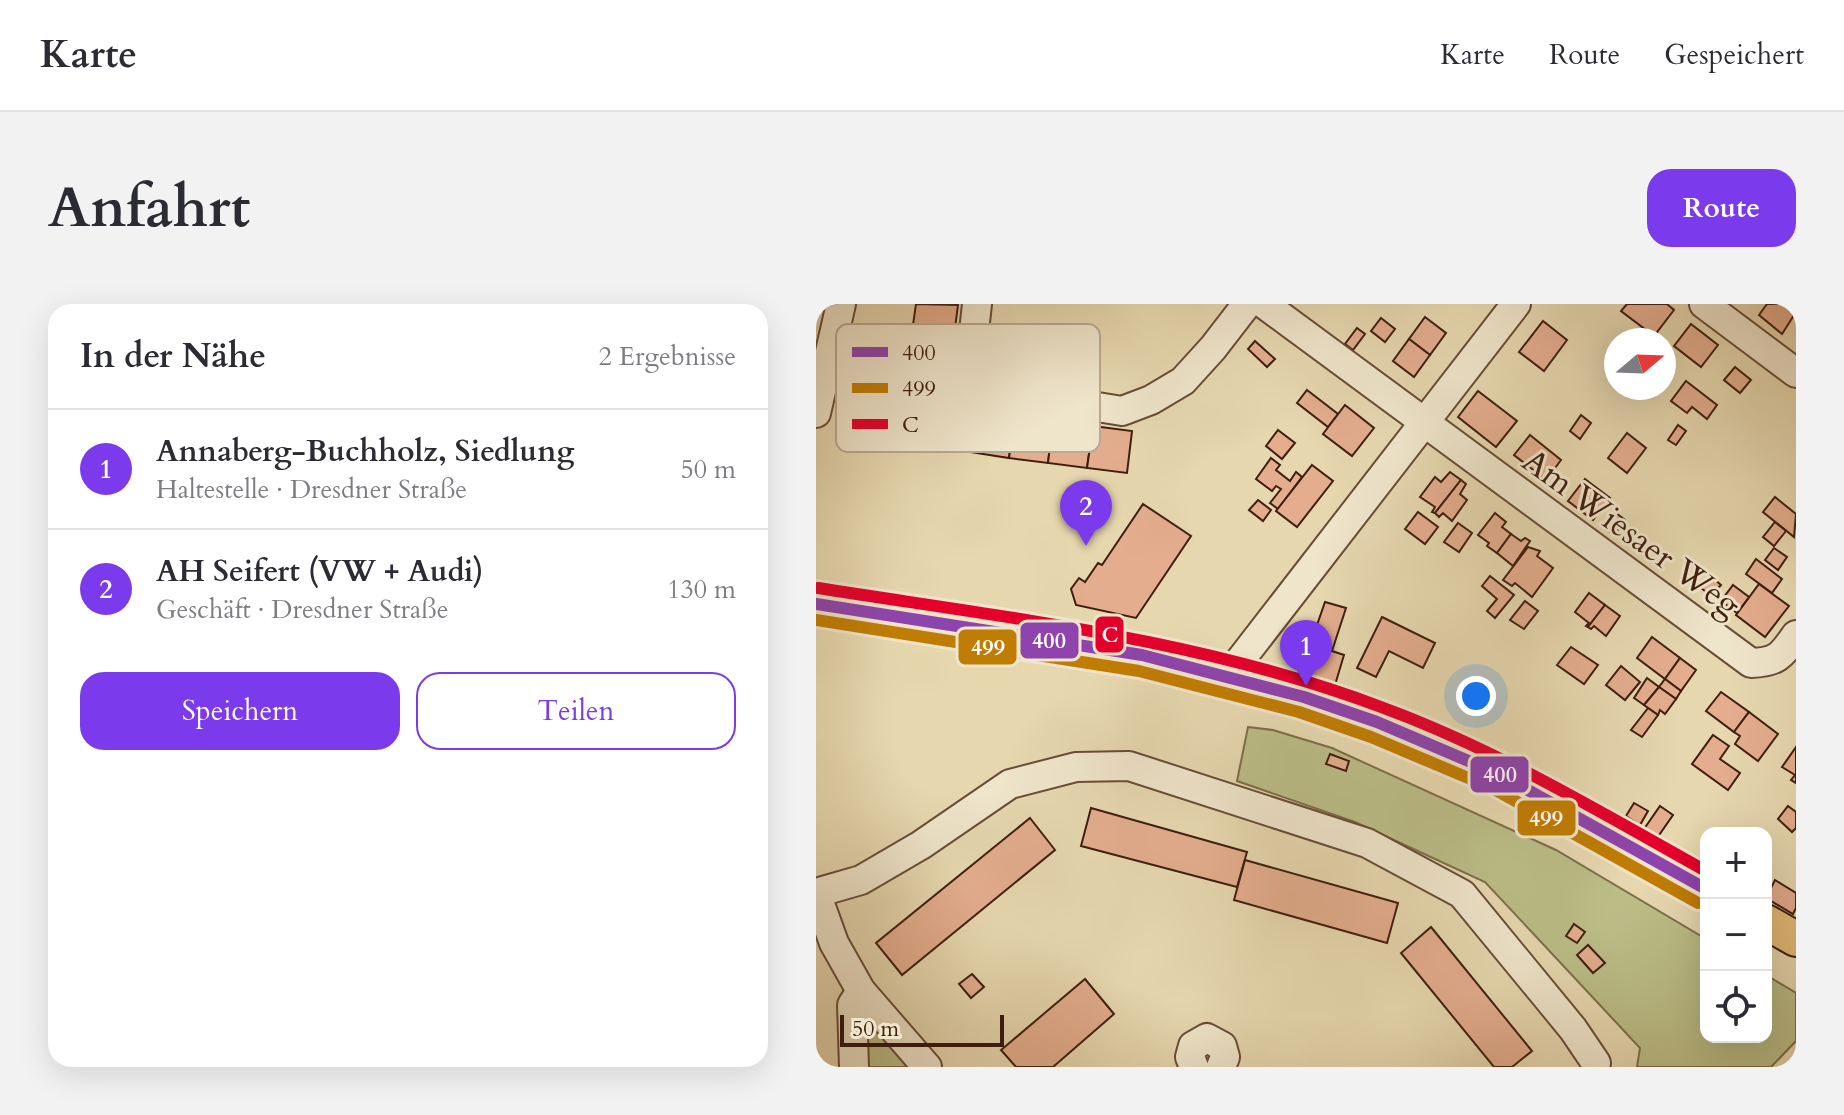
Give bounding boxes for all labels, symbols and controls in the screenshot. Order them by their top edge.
text: Karte [40,29,137,81]
text: Karte [1440,36,1505,74]
text: Route [1549,36,1620,74]
text: Gespeichert [1664,36,1804,74]
button: Route [1647,169,1796,247]
text: Anfahrt [48,171,250,246]
legend [836,324,1100,452]
north arrow [1604,328,1676,400]
text: In der Nähe [80,333,266,379]
text: 400 [902,338,936,368]
text: 2 Ergebnisse [599,339,736,374]
text: 499 [902,374,936,404]
text: C [902,410,919,440]
text: Annaberg-Buchholz, Siedlung [156,431,574,472]
street label: Am Wiesaer Weg [1513,438,1750,628]
text: 1 [99,452,113,487]
text: 50 m [680,452,736,487]
text: Haltestelle · Dresdner Straße [156,472,467,507]
pin: 2 [1060,480,1112,546]
text: AH Seifert (VW + Audi) [156,551,484,592]
text: 2 [99,572,113,607]
text: 130 m [667,572,736,607]
text: Geschäft · Dresdner Straße [156,592,449,627]
line badge: C [1094,615,1125,654]
text: C [1101,620,1119,650]
pin: 1 [1280,620,1332,686]
line badge: 400 [1019,621,1080,660]
text: 400 [1032,626,1066,656]
line badge: 499 [957,628,1018,666]
text: 499 [971,633,1005,663]
button: Speichern [80,672,400,750]
button: Teilen [416,672,736,750]
your location [1456,676,1496,716]
line badge: 400 [1469,755,1530,794]
text: 400 [1483,760,1517,790]
line badge: 499 [1516,799,1577,837]
text: 499 [1529,804,1563,834]
map controls [1700,827,1772,1043]
button: + [1700,827,1772,899]
button: − [1700,899,1772,971]
button: locate [1700,971,1772,1043]
scale bar [840,1011,1004,1047]
text: 50 m [852,1014,899,1044]

